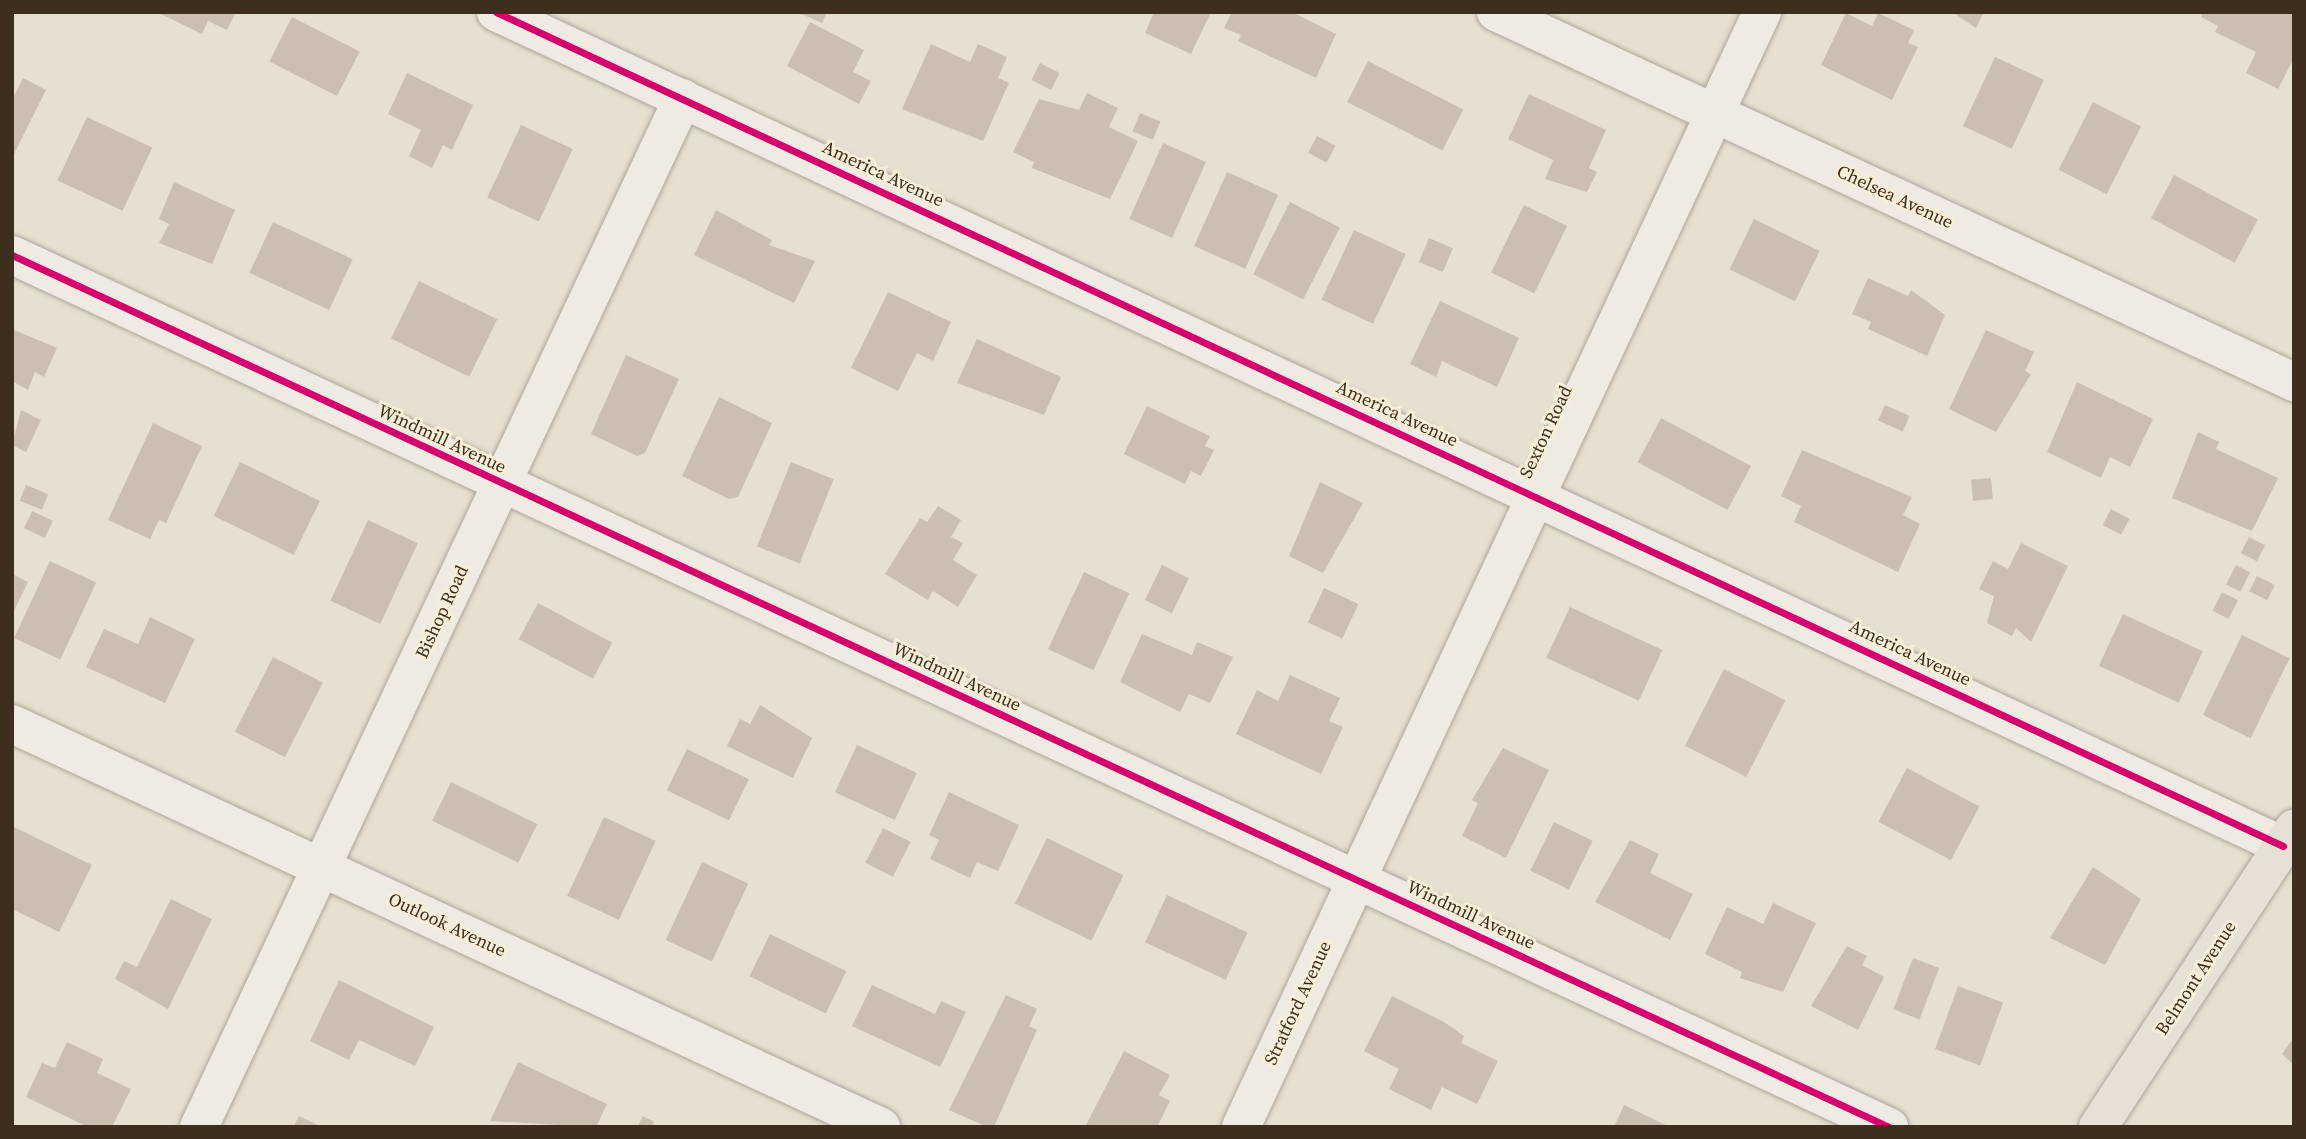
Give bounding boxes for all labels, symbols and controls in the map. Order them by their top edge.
street label: America Avenue [819,136,947,212]
street label: Chelsea Avenue [1833,161,1957,233]
street label: America Avenue [1333,376,1461,452]
street label: Sexton Road [1515,382,1577,482]
street label: Windmill Avenue [374,400,510,478]
street label: Bishop Road [411,562,473,662]
street label: America Avenue [1846,615,1974,691]
street label: Windmill Avenue [889,638,1025,716]
street label: Windmill Avenue [1403,876,1539,954]
street label: Outlook Avenue [385,888,509,962]
street label: Belmont Avenue [2151,917,2241,1039]
street label: Stratford Avenue [1260,938,1336,1068]

